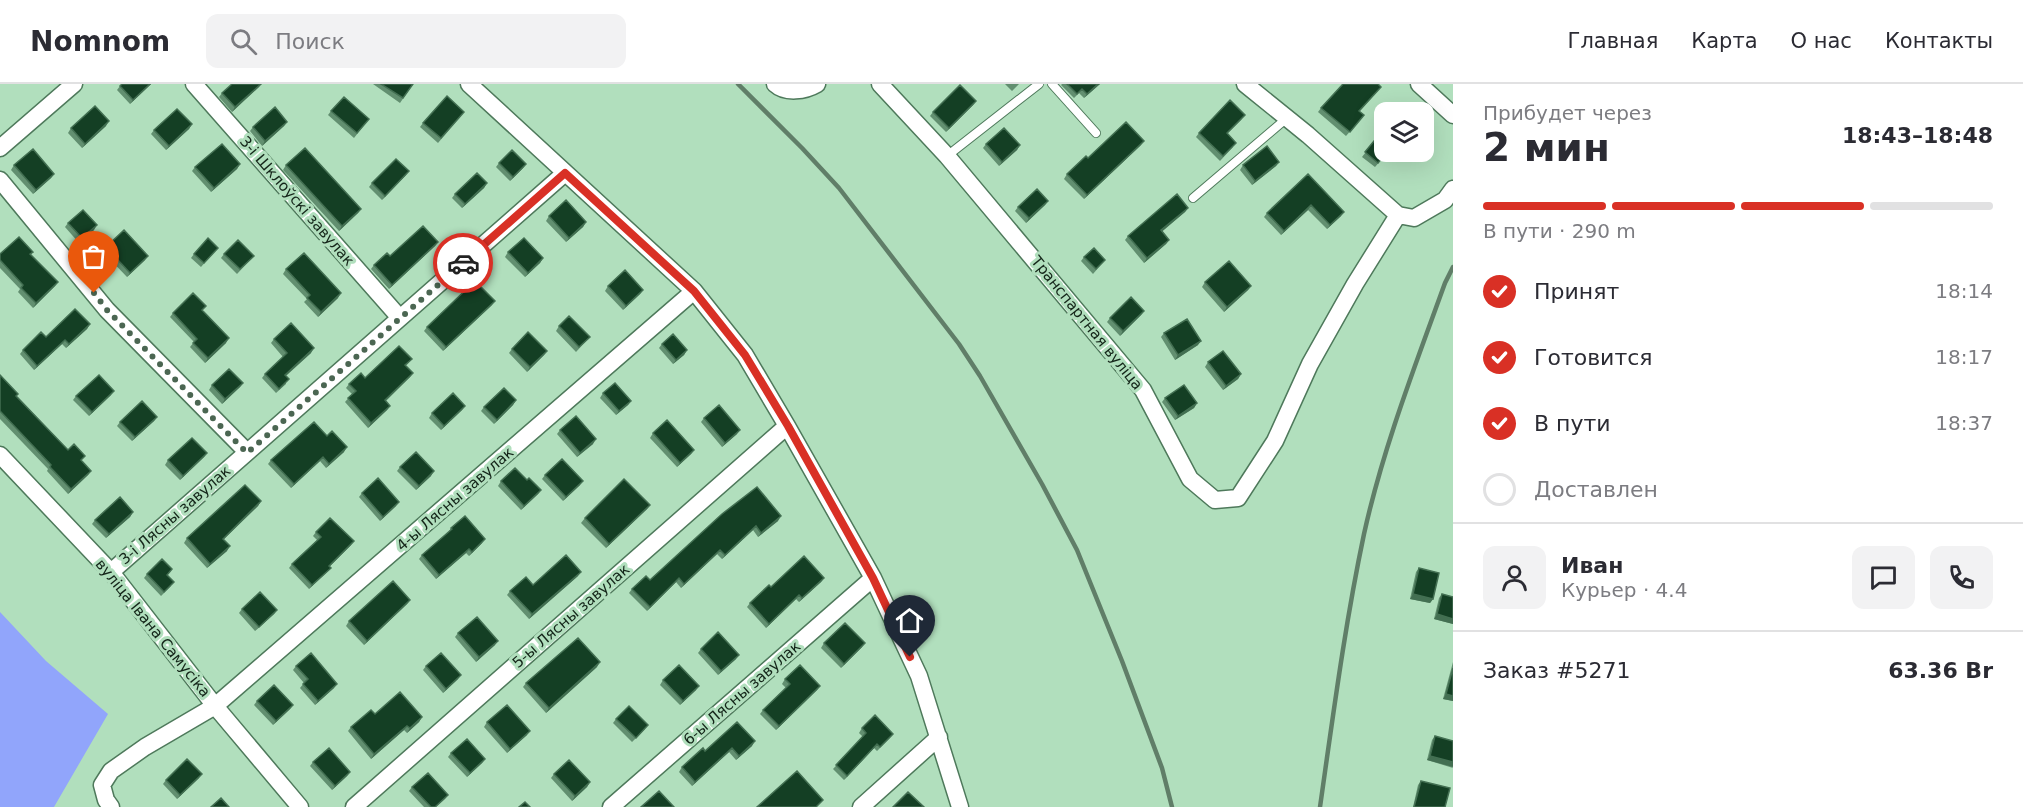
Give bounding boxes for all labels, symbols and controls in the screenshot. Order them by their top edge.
search box [206,14,626,68]
text: Nomnom [30,25,170,58]
icon: search [227,25,260,58]
text: Поиск [275,29,345,54]
text: Главная [1568,29,1658,53]
text: Карта [1691,29,1758,53]
text: О нас [1791,29,1852,53]
text: Контакты [1885,29,1993,53]
text: Прибудет через [1483,101,1652,125]
map controls [1374,102,1434,162]
button: layers [1374,102,1434,162]
text: 18:43–18:48 [1842,123,1993,148]
text: 2 мин [1483,125,1610,170]
street label: 3-і Шклоўскі завулак [236,133,358,269]
text: В пути · 290 m [1483,219,1636,243]
pin [68,231,119,293]
courier [433,233,493,293]
icon: bag [77,240,110,273]
icon: car [447,247,480,280]
street label: Транспартная вуліца [1027,252,1146,394]
icon: check [1483,275,1516,308]
text: Принят [1534,279,1619,304]
text: 18:14 [1935,279,1993,303]
icon: check [1483,341,1516,374]
text: Готовится [1534,345,1653,370]
text: 18:17 [1935,345,1993,369]
icon: check [1483,407,1516,440]
text: В пути [1534,411,1611,436]
text: 18:37 [1935,411,1993,435]
street label: 4-ы Лясны завулак [393,443,517,555]
street label: 3-і Лясны завулак [116,462,234,568]
text: Доставлен [1534,477,1658,502]
button: person [1483,546,1546,609]
button: chat [1852,546,1915,609]
button: phone [1930,546,1993,609]
text: Иван [1561,553,1623,578]
street label: вуліца Івана Самусіка [92,555,214,701]
street label: 5-ы Лясны завулак [509,560,633,672]
text: Курьер · 4.4 [1561,578,1687,602]
pin [884,595,935,657]
icon: home [893,604,926,637]
street label: 6-ы Лясны завулак [680,637,804,749]
text: Заказ #5271 [1483,658,1630,683]
text: 63.36 Br [1888,658,1993,683]

